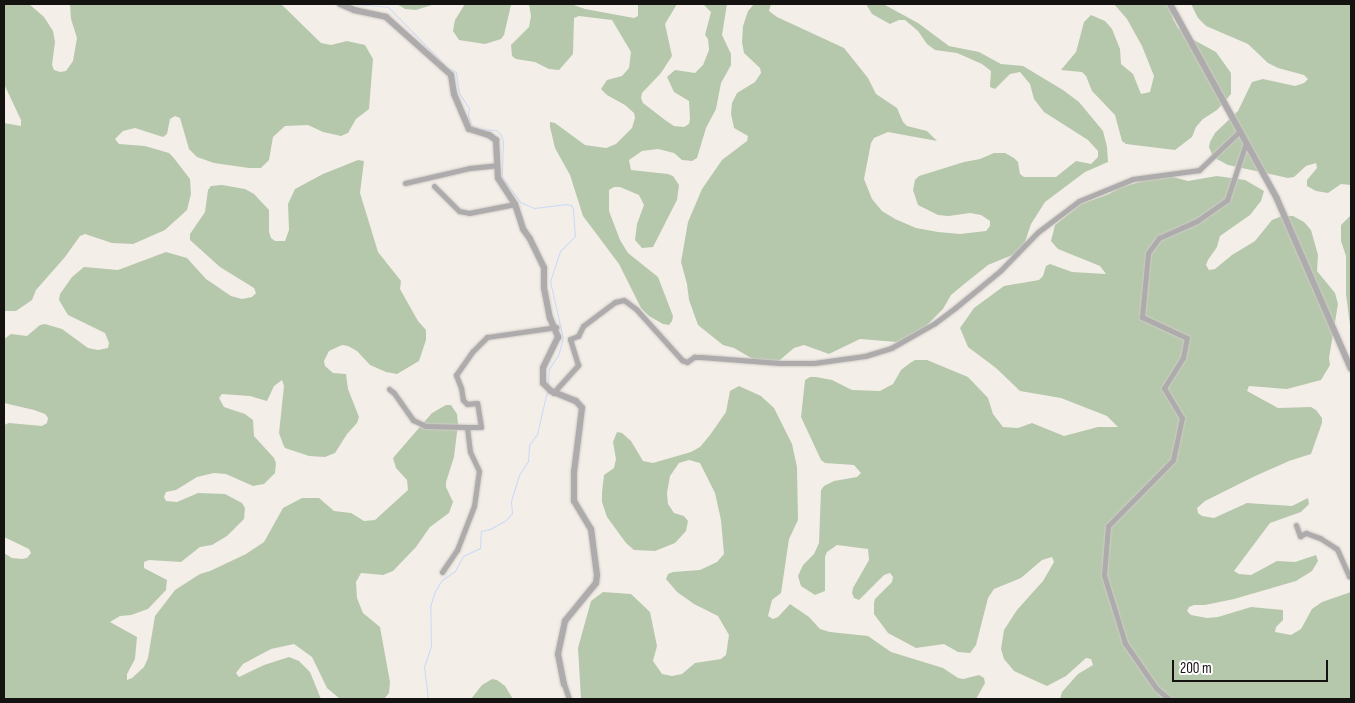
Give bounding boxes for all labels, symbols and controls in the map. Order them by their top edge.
scale bar [1175,650,1331,682]
text: 200 m [1180,659,1212,678]

